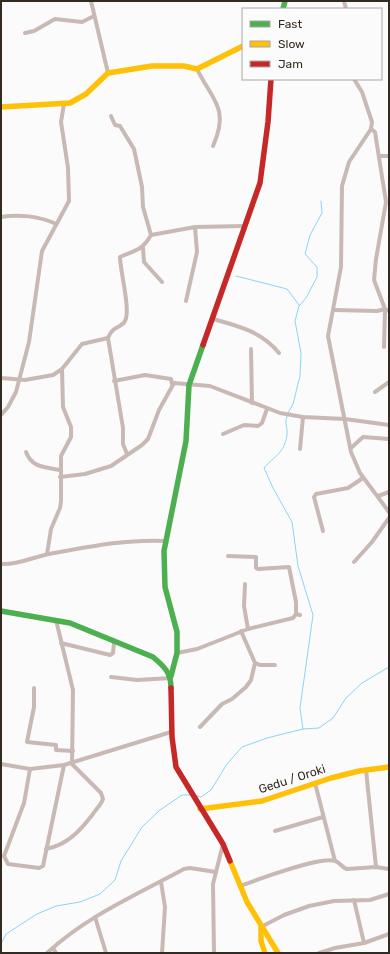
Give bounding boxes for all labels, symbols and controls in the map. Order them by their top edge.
legend [242,8,382,80]
text: Fast [278,17,302,31]
text: Slow [278,37,305,51]
text: Jam [278,57,303,71]
street label: Gedu / Oroki [257,762,327,796]

